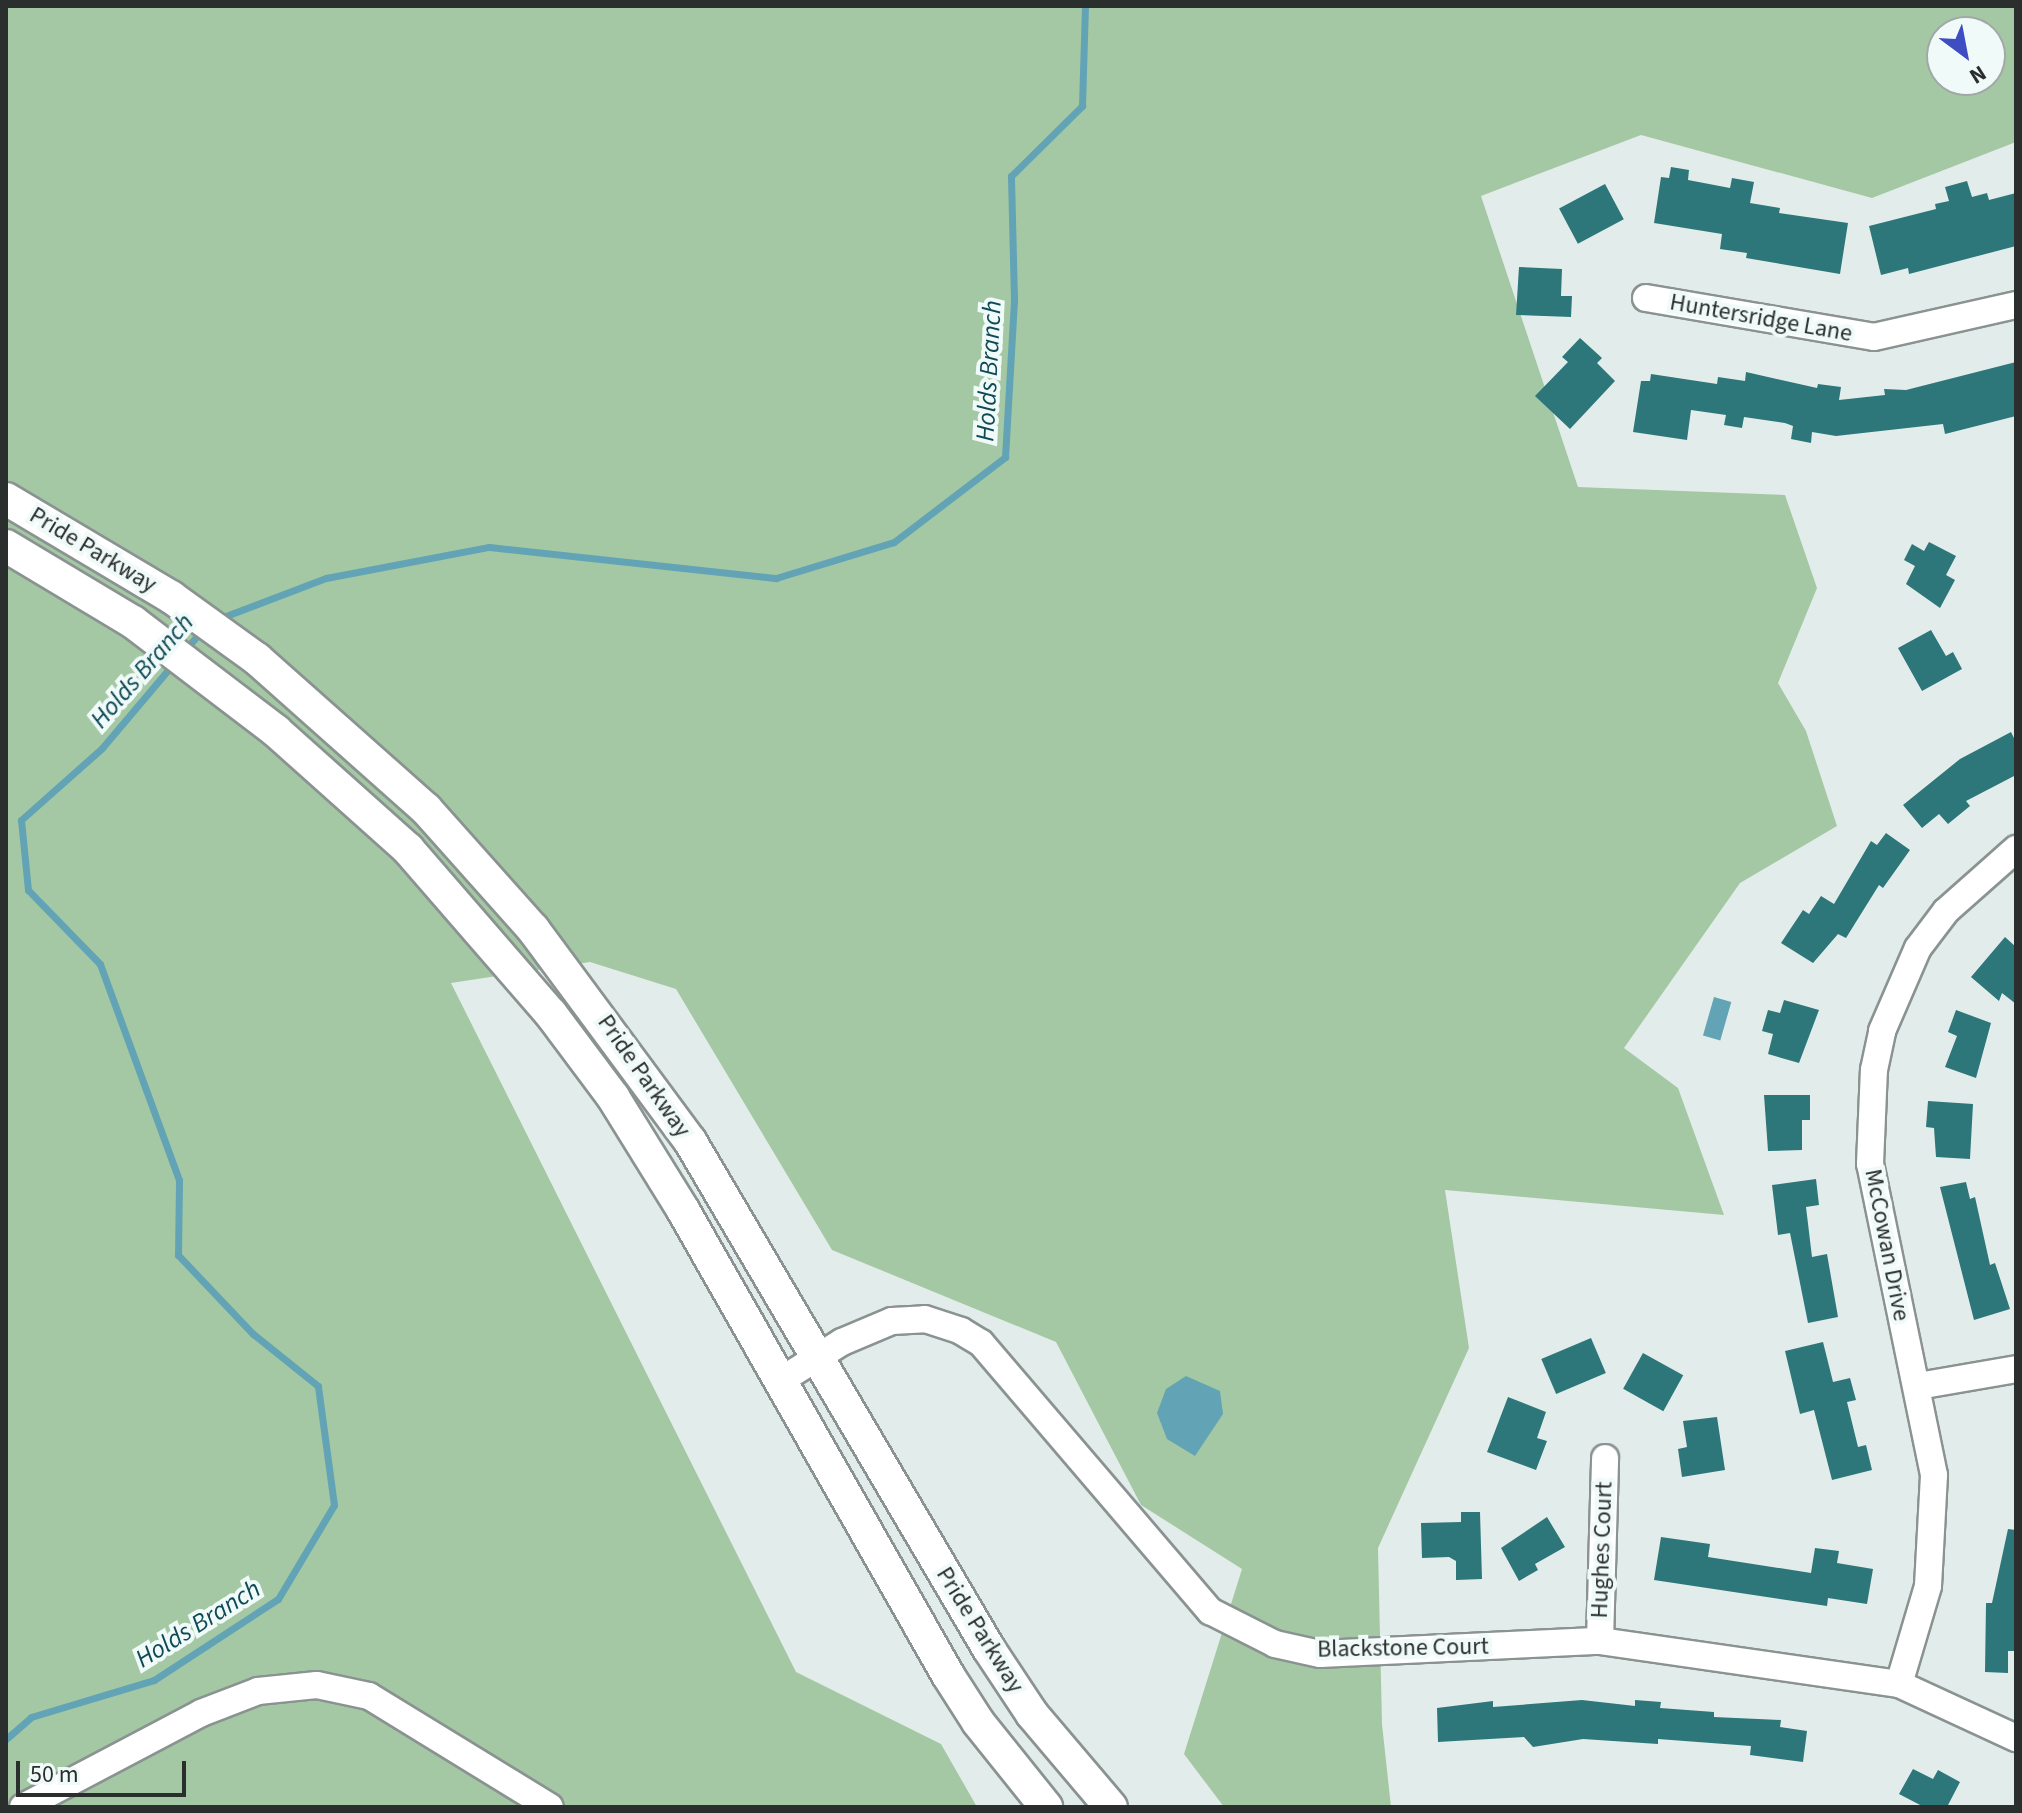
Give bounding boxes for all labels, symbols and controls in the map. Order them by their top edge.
north arrow [1926,16,2006,96]
text: N [1963,57,1992,92]
street label: Huntersridge Lane [1668,288,1854,348]
water label: Holds Branch [970,300,1008,442]
street label: Pride Parkway [24,501,162,599]
water label: Holds Branch [84,607,200,735]
street label: Pride Parkway [591,1009,697,1143]
street label: McCowan Drive [1858,1167,1916,1323]
street label: Hughes Court [1585,1481,1619,1619]
street label: Pride Parkway [930,1562,1030,1698]
water label: Holds Branch [130,1573,266,1675]
street label: Blackstone Court [1317,1632,1489,1664]
scale bar [20,1745,190,1795]
text: 50 m [30,1757,79,1792]

